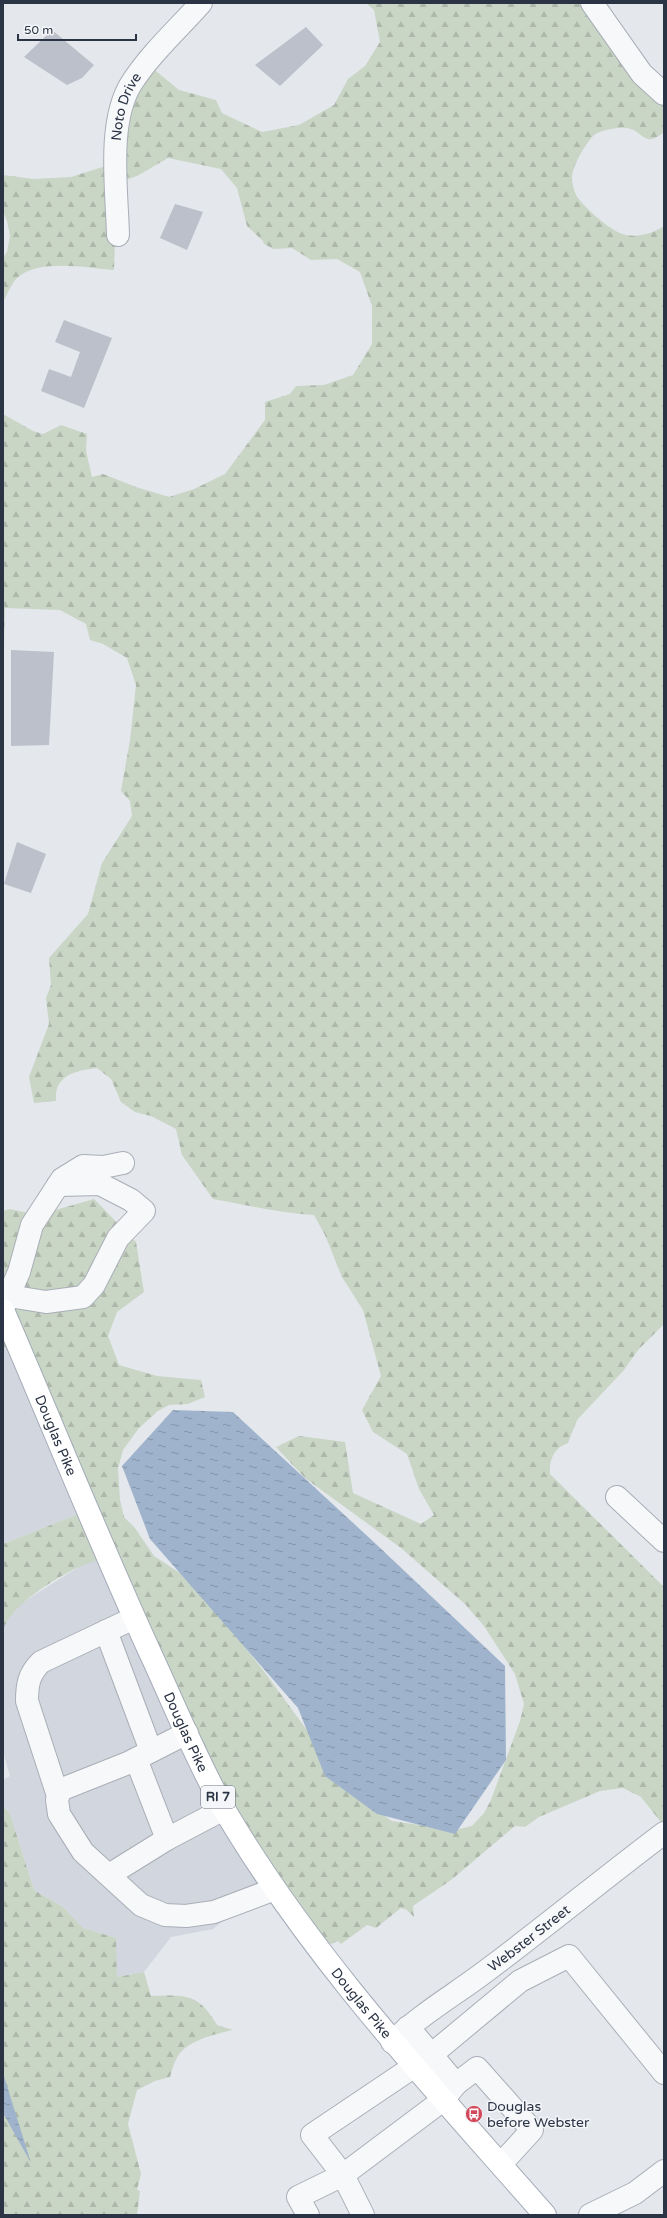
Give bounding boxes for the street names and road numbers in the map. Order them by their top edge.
street label: Noto Drive [107,69,145,142]
street label: Douglas Pike [31,1392,81,1478]
street label: Douglas Pike [160,1689,212,1775]
road number: RI 7 [201,1786,235,1808]
street label: Webster Street [484,1901,574,1975]
street label: Douglas Pike [328,1964,395,2042]

